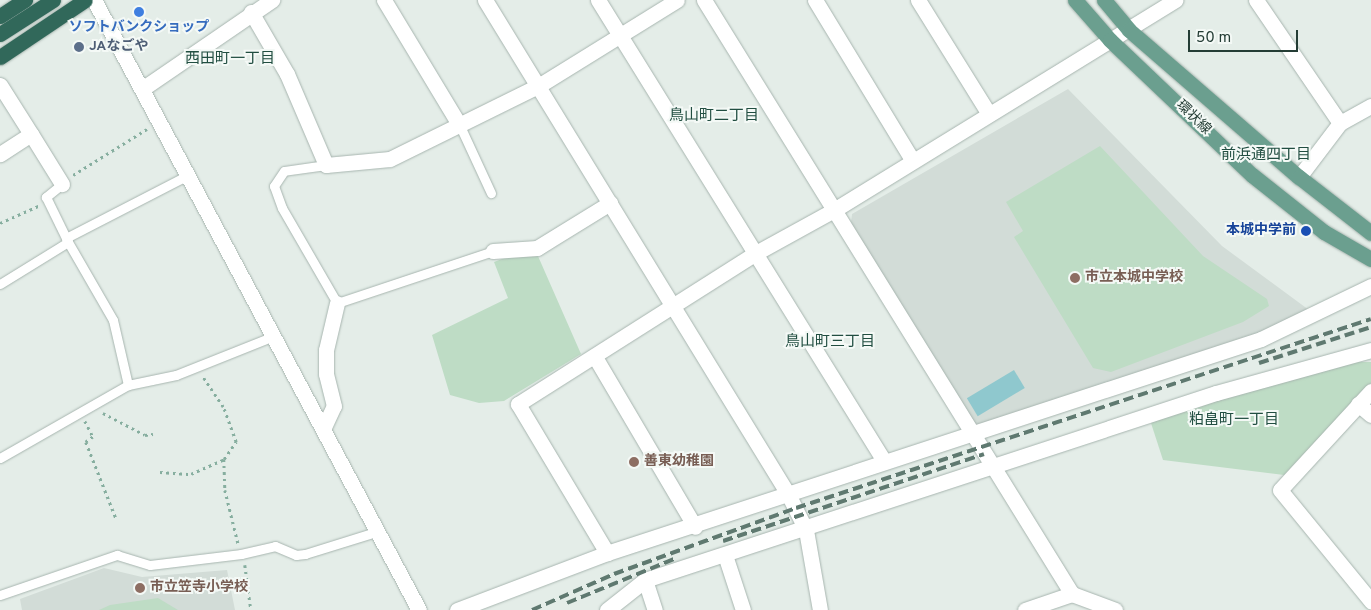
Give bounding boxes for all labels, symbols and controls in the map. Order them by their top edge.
marker: ソフトバンクショップ [133,6,145,18]
place label: ソフトバンクショップ [69,20,209,36]
scale bar [1191,20,1301,52]
text: 50 m [1196,29,1231,48]
place label: JAなごや [89,39,148,55]
marker: JAなごや [73,41,85,53]
district label: 西田町一丁目 [185,51,275,69]
street label: 環状線 [1172,97,1214,139]
district label: 鳥山町二丁目 [669,108,759,126]
district label: 前浜通四丁目 [1221,147,1311,165]
place label: 本城中学前 [1226,223,1296,239]
marker: 本城中学前 [1300,225,1312,237]
place label: 市立本城中学校 [1085,270,1183,286]
marker: 市立本城中学校 [1069,272,1081,284]
district label: 鳥山町三丁目 [785,334,875,352]
district label: 粕畠町一丁目 [1189,412,1279,430]
place label: 善東幼稚園 [644,454,714,470]
marker: 善東幼稚園 [628,456,640,468]
place label: 市立笠寺小学校 [150,580,248,596]
marker: 市立笠寺小学校 [134,582,146,594]

